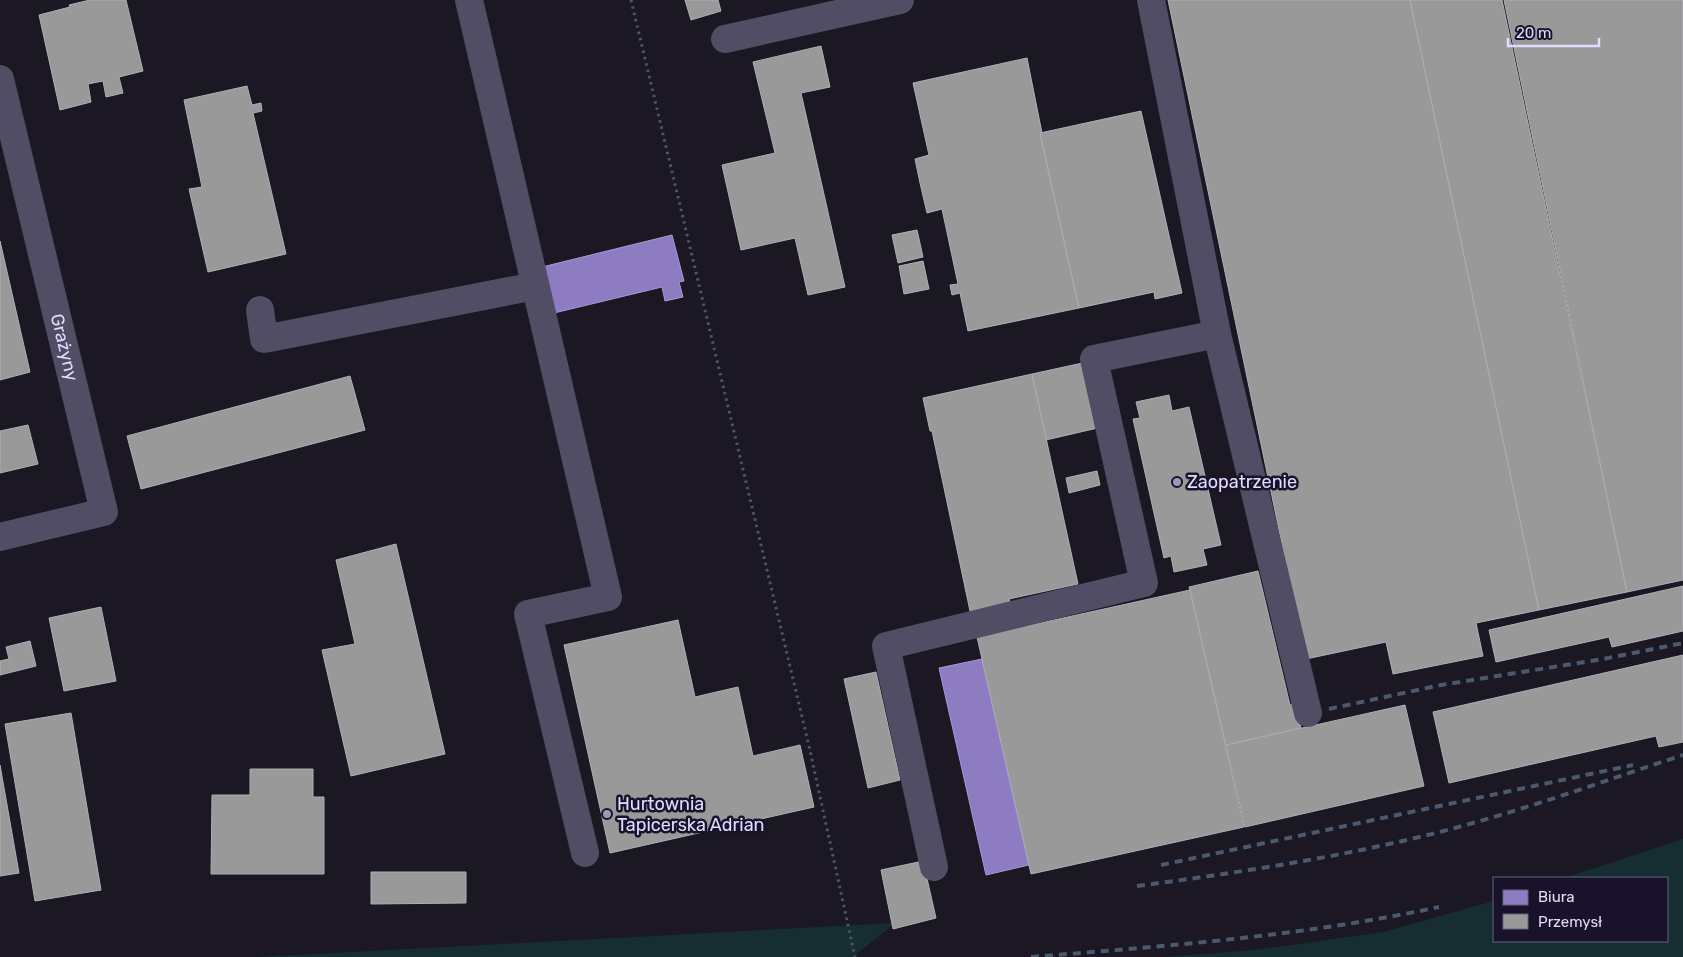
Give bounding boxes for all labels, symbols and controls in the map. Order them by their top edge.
scale bar [1508,15,1599,47]
text: 20 m [1516,24,1551,42]
street label: Grażyny [46,311,83,383]
place label: Zaopatrzenie [1187,471,1297,493]
marker: Zaopatrzenie [1171,476,1183,488]
place label: Hurtownia Tapicerska Adrian [617,793,765,836]
marker: Hurtownia Tapicerska Adrian [601,808,613,820]
legend [1493,877,1668,942]
text: Biura [1538,888,1575,906]
text: Przemysł [1538,913,1602,931]

